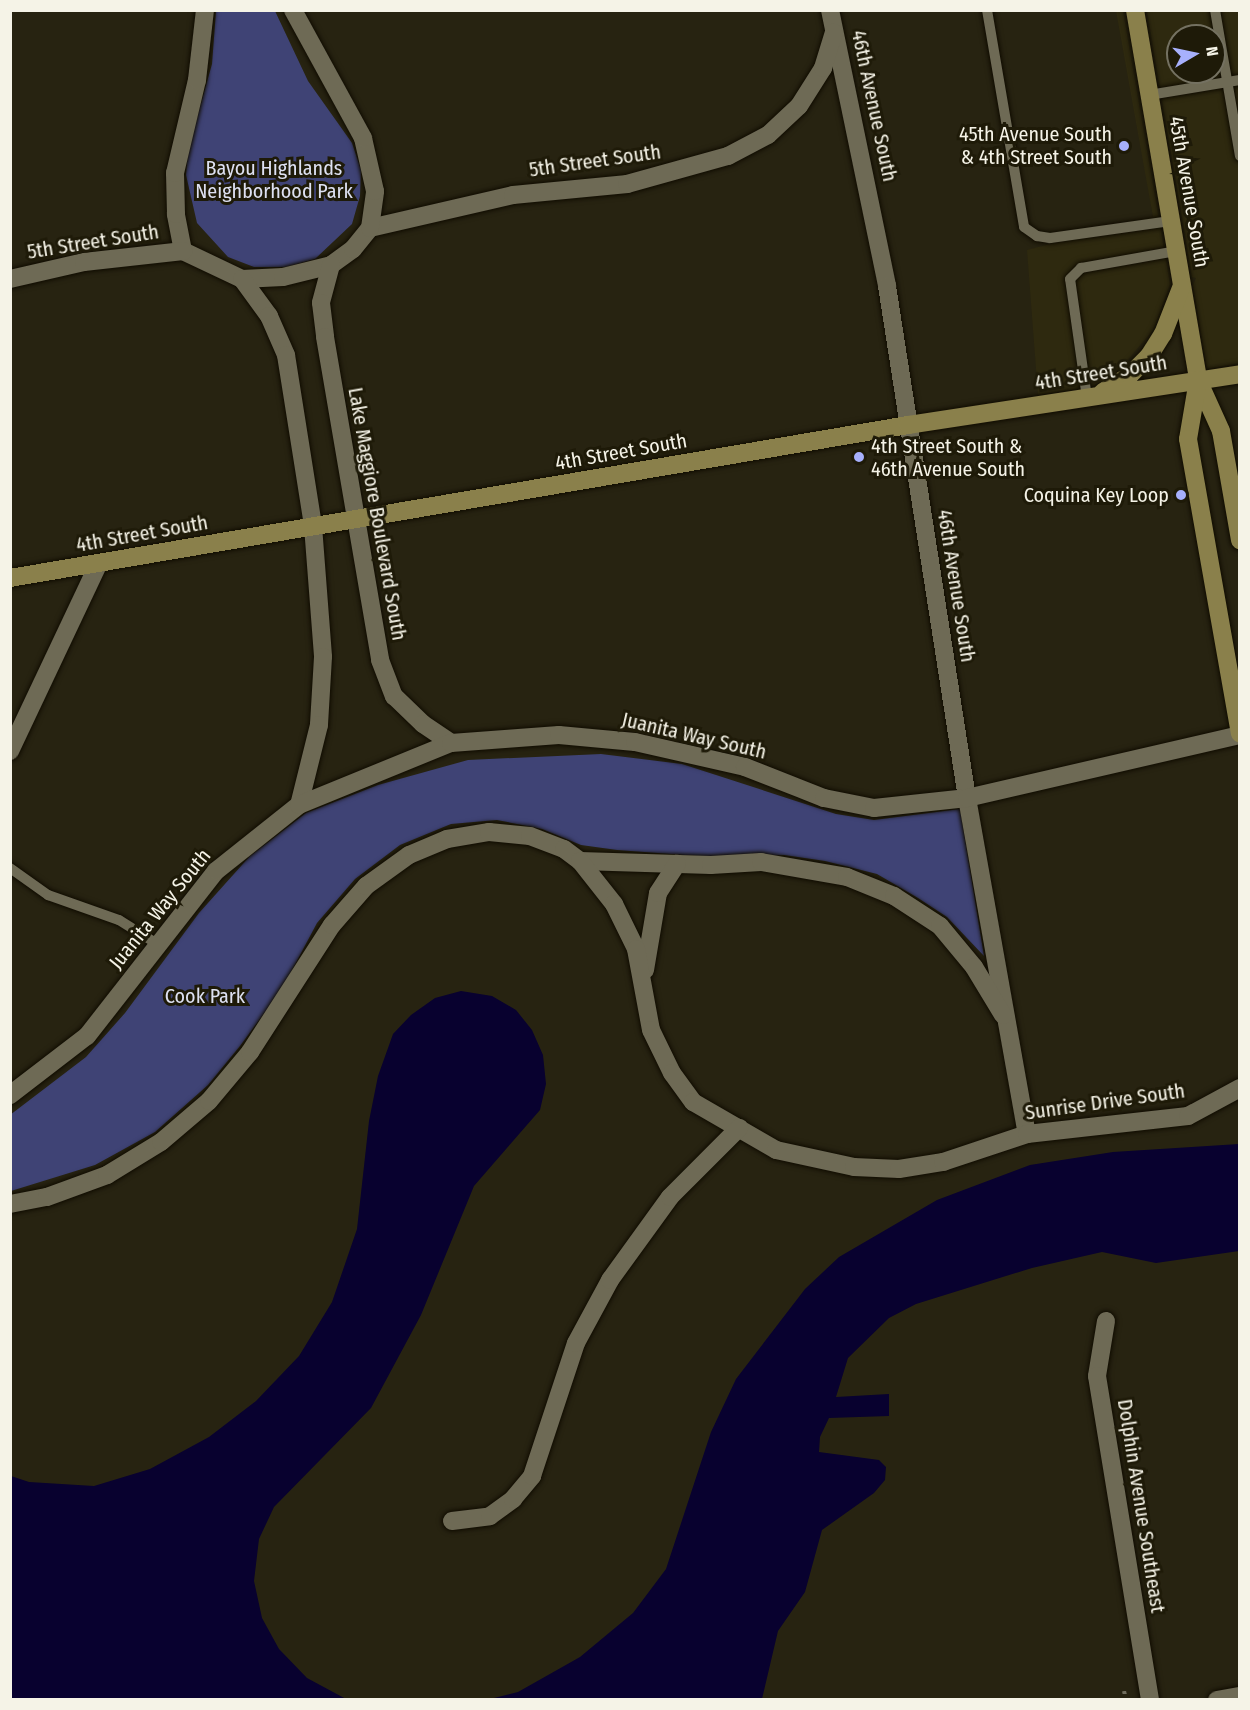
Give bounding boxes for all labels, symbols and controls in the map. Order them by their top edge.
north arrow [1166,24,1226,84]
street label: 46th Avenue South [846,28,902,184]
text: N [1202,45,1222,58]
street label: 45th Avenue South [1164,115,1214,269]
place label: 45th Avenue South & 4th Street South [959,122,1112,169]
marker: 45th Avenue South & 4th Street South [1117,139,1131,153]
street label: 5th Street South [528,140,662,182]
park label: Bayou Highlands Neighborhood Park [195,156,353,203]
street label: 5th Street South [26,220,160,264]
street label: 4th Street South [1033,351,1169,395]
street label: Lake Maggiore Boulevard South [343,386,411,642]
street label: 4th Street South [553,429,689,475]
place label: 4th Street South & 46th Avenue South [871,434,1025,481]
marker: 4th Street South & 46th Avenue South [852,450,866,464]
place label: Coquina Key Loop [1024,483,1169,507]
marker: Coquina Key Loop [1174,488,1188,502]
street label: 46th Avenue South [932,508,980,664]
street label: 4th Street South [74,511,210,557]
street label: Juanita Way South [619,708,769,764]
street label: Juanita Way South [104,844,216,974]
park label: Cook Park [165,984,245,1008]
street label: Sunrise Drive South [1024,1079,1186,1125]
street label: Dolphin Avenue Southeast [1112,1397,1170,1615]

